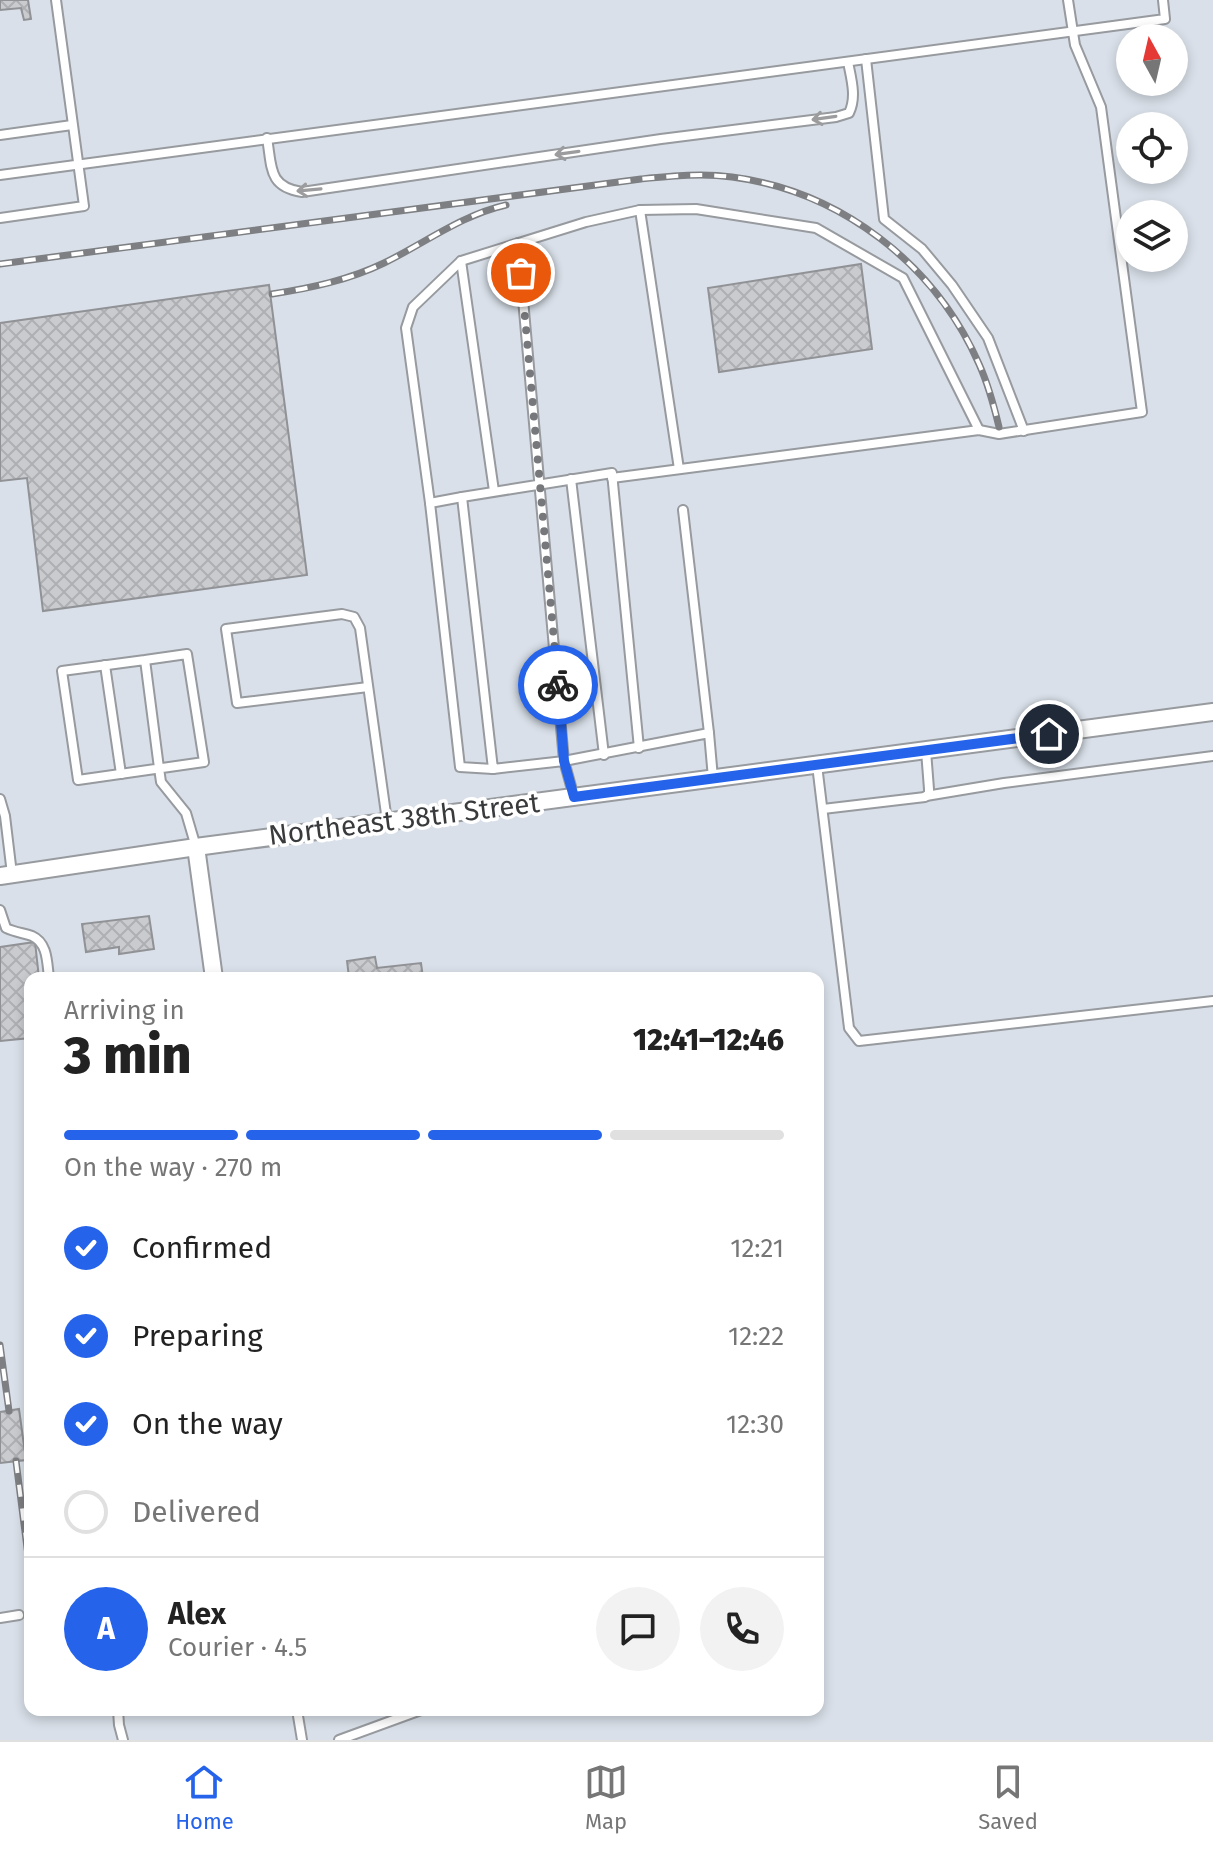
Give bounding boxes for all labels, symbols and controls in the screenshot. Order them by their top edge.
north arrow [1116,24,1188,96]
map controls [1116,24,1188,272]
one-way arrow [812,111,837,126]
button: locate [1116,112,1188,184]
one-way arrow [554,146,580,161]
one-way arrow [296,182,323,197]
button: layers [1116,200,1188,272]
pin [487,239,555,307]
icon: bag [499,251,543,295]
courier [518,645,598,725]
icon: bike [536,663,580,707]
pin [1015,700,1083,768]
icon: home [1027,712,1071,756]
street label: Northeast 38th Street [267,786,542,852]
text: Arriving in [64,995,185,1026]
text: 12:41–12:46 [633,1022,784,1058]
text: 3 min [64,1024,192,1087]
text: On the way · 270 m [64,1152,282,1183]
icon: check [64,1226,108,1270]
text: Confirmed [132,1230,272,1266]
text: 12:21 [730,1233,784,1264]
icon: check [64,1314,108,1358]
text: Preparing [132,1318,263,1354]
text: 12:22 [728,1321,784,1352]
icon: check [64,1402,108,1446]
text: On the way [132,1406,283,1442]
text: 12:30 [726,1409,784,1440]
text: Delivered [132,1494,261,1530]
button: chat [596,1587,680,1671]
button: phone [700,1587,784,1671]
text: Alex [168,1596,226,1632]
text: A [97,1611,115,1647]
text: Courier · 4.5 [168,1632,307,1663]
tab: Home [175,1760,234,1835]
tab: Map [584,1760,628,1835]
tab: Saved [978,1760,1038,1835]

